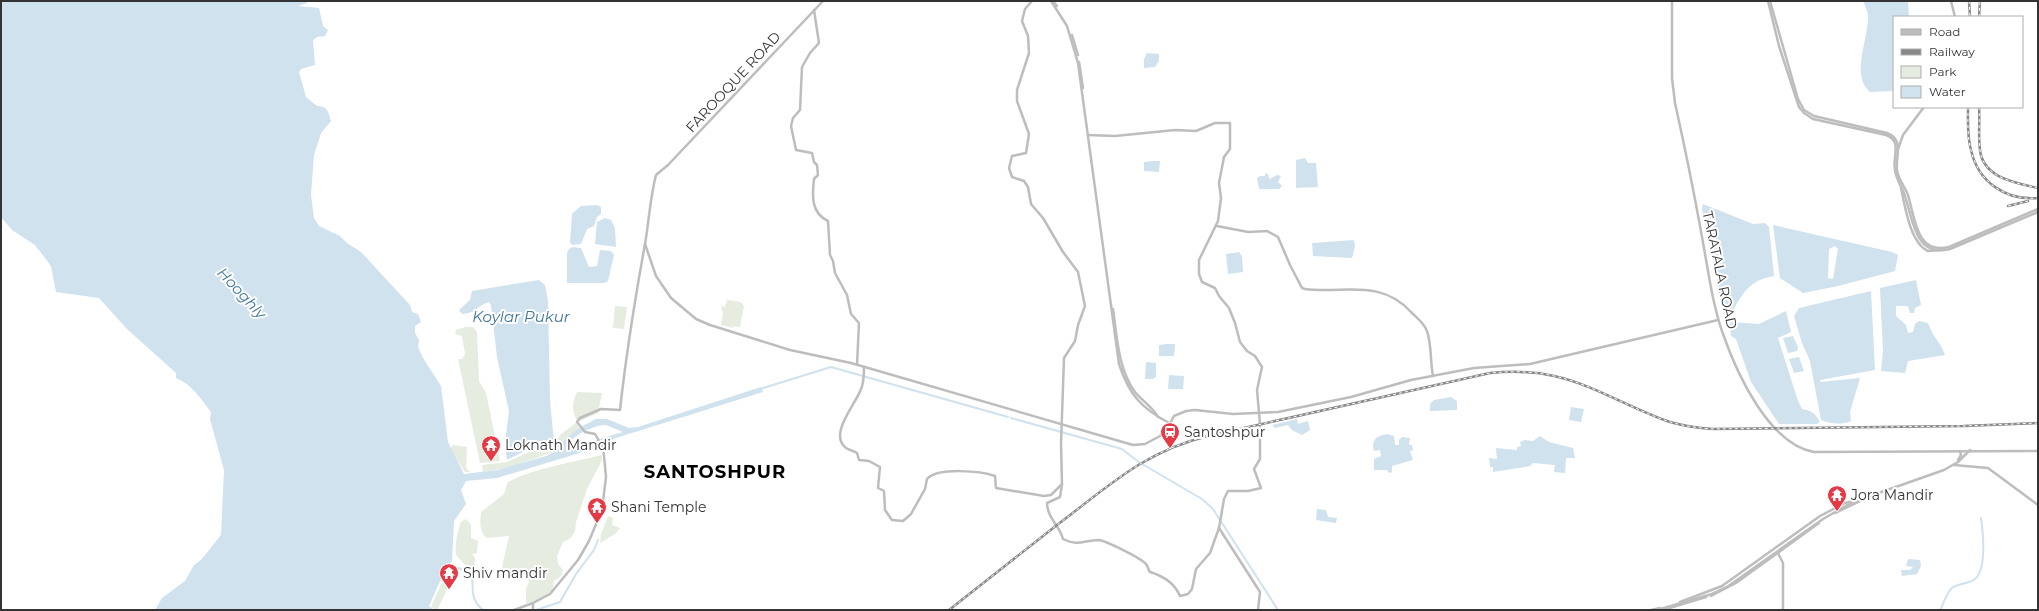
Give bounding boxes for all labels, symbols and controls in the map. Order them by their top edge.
legend [1893,16,2023,108]
text: Road [1929,24,1960,39]
street label: FAROOQUE ROAD [682,28,784,136]
text: Railway [1929,44,1975,59]
text: Park [1929,64,1957,79]
text: Water [1929,84,1966,99]
street label: TARATALA ROAD [1699,209,1741,331]
water label: Hooghly [213,263,271,323]
water label: Koylar Pukur [472,307,571,326]
station icon: Santoshpur [1159,421,1181,449]
place label: Santoshpur [1184,423,1266,441]
temple icon: Loknath Mandir [480,434,502,462]
place label: Loknath Mandir [505,436,617,454]
district label: SANTOSHPUR [644,461,786,483]
temple icon: Jora Mandir [1826,484,1848,512]
place label: Jora Mandir [1850,486,1934,504]
temple icon: Shani Temple [586,496,608,524]
place label: Shani Temple [611,498,707,516]
temple icon: Shiv mandir [438,562,460,590]
place label: Shiv mandir [463,564,548,582]

